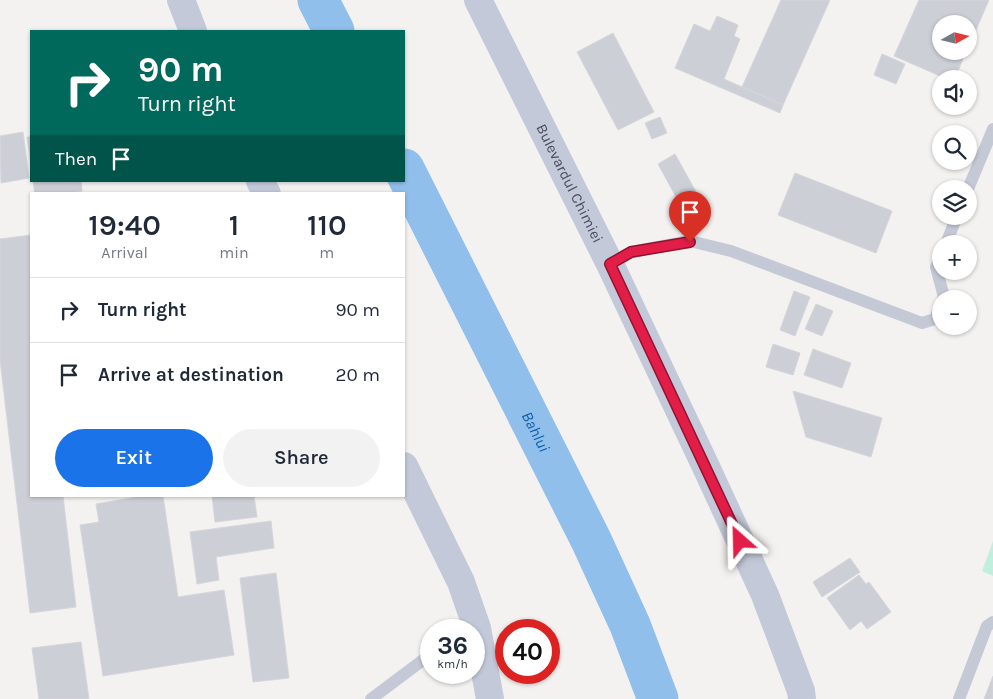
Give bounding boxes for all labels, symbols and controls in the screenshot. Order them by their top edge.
north arrow [932,15,978,60]
map controls [932,15,977,335]
text: 90 m [138,49,224,90]
icon: right [55,50,120,115]
button: sound [932,70,977,115]
text: Turn right [138,91,236,117]
street label: Bulevardul Chimiei [532,121,607,246]
button: search [932,125,977,170]
icon: arrive [107,145,135,173]
text: Then [55,148,97,170]
button: layers [932,180,977,225]
pin [669,191,711,242]
icon: arrive [676,198,704,226]
text: 19:40 [88,207,161,243]
text: 1 [229,207,239,243]
text: 110 [307,207,347,243]
button: + [932,235,977,280]
text: Arrival [101,243,148,262]
text: min [219,243,249,262]
text: m [319,243,334,262]
button: − [932,290,977,335]
icon: right [55,296,83,324]
text: Turn right [98,299,187,321]
text: 90 m [335,299,380,321]
icon: arrive [55,361,83,389]
text: Arrive at destination [98,364,284,386]
text: 20 m [335,364,380,386]
water label: Bahlui [518,408,554,455]
button: Exit [55,429,213,487]
button: Share [223,429,380,487]
position arrow [713,514,765,566]
speed limit sign: 40 [495,619,560,684]
text: 36 [437,631,468,660]
text: km/h [437,657,468,671]

